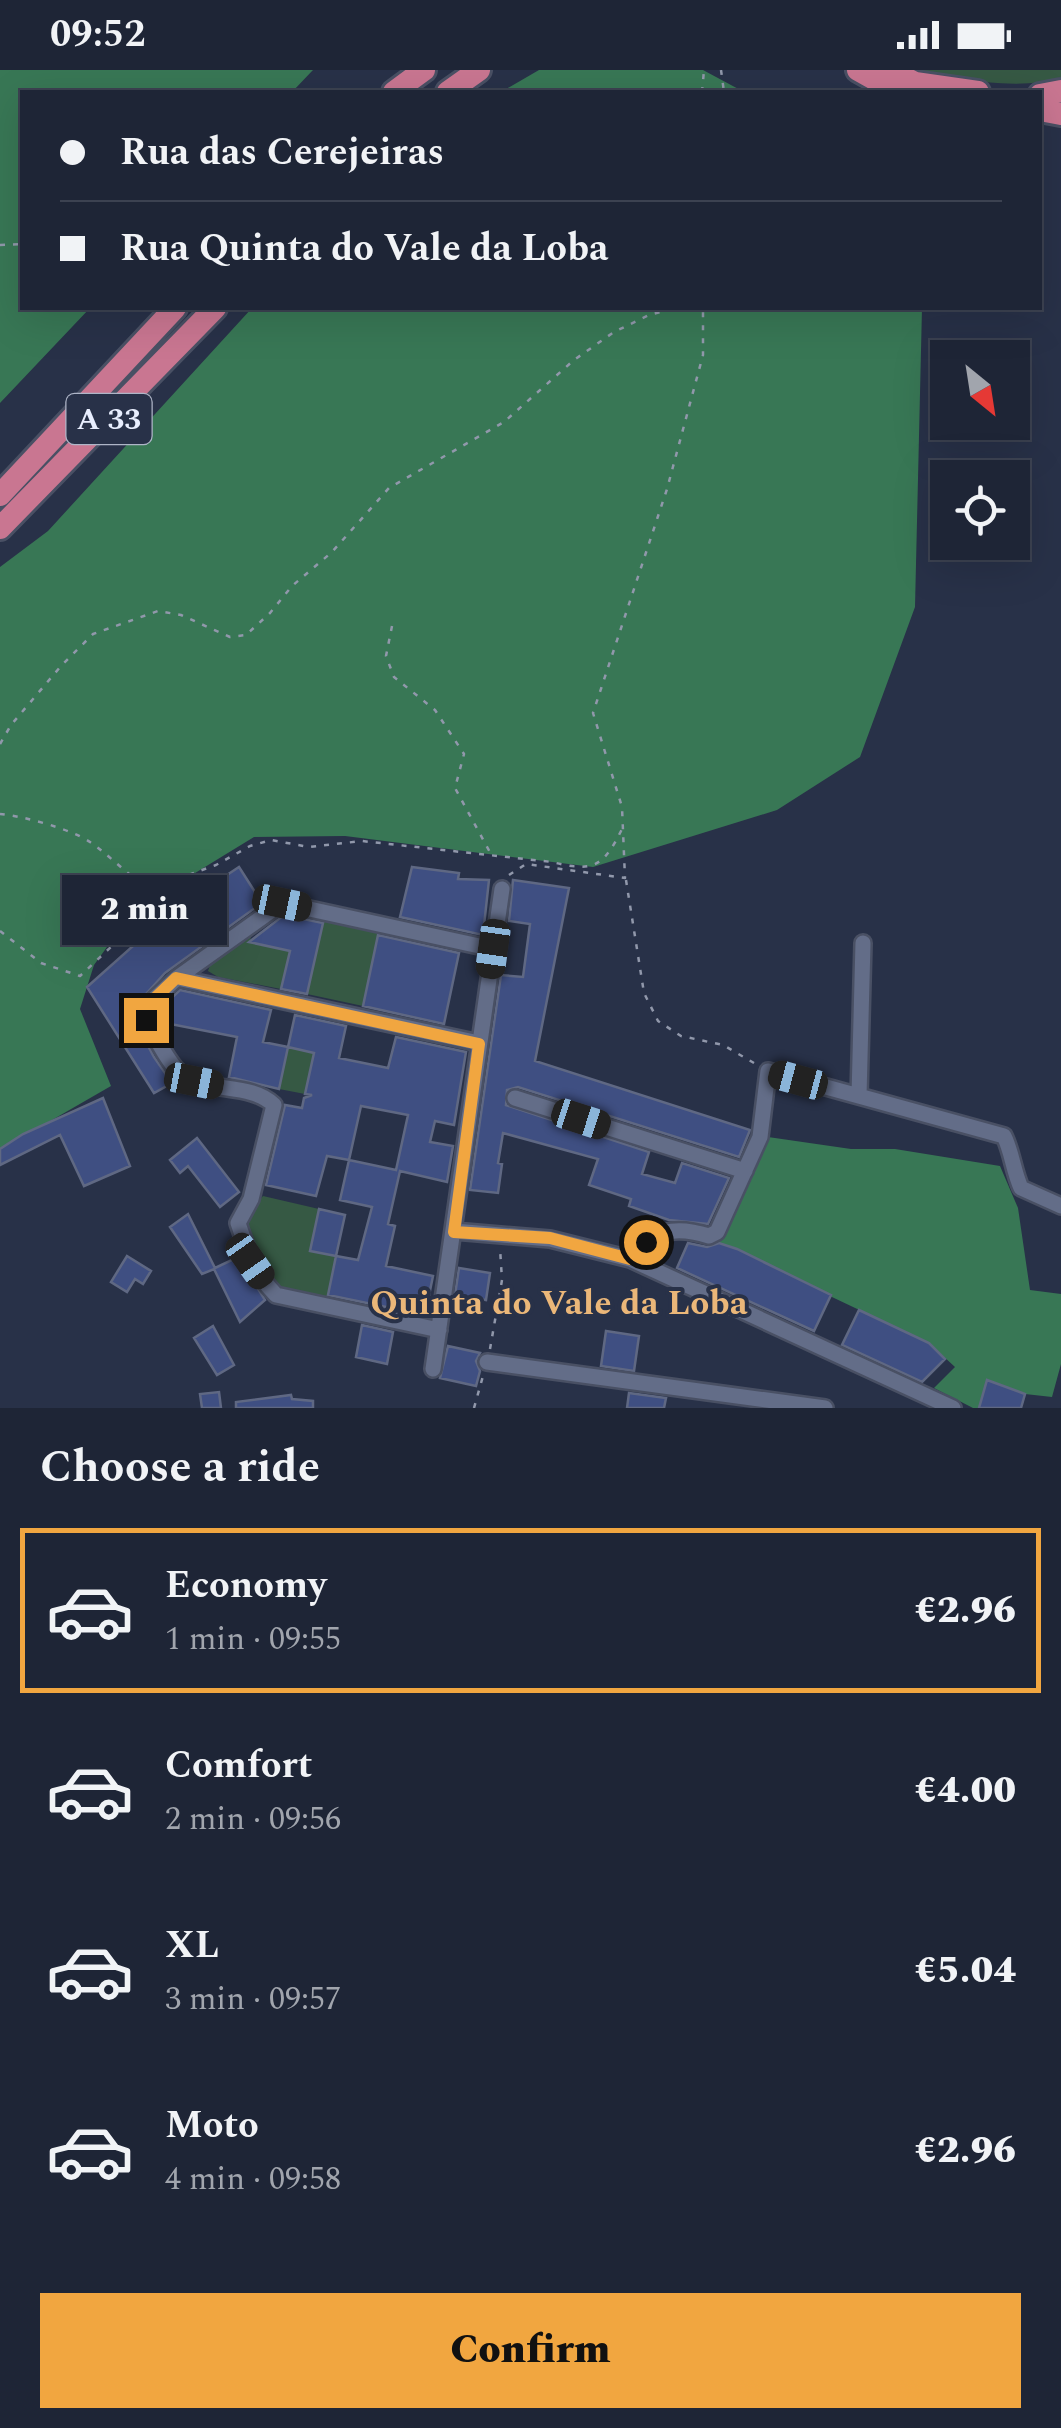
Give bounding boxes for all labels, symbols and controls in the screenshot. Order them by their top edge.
text: 09:52 [50,6,145,64]
text: Rua das Cerejeiras [120,124,444,182]
text: Rua Quinta do Vale da Loba [120,220,609,278]
north arrow [930,340,1030,440]
map controls [930,340,1030,560]
road number: A 33 [66,394,152,444]
button: locate [930,460,1030,560]
callout: 2 min [64,875,228,945]
car [250,882,314,924]
text: 2 min [100,885,189,934]
car [474,917,512,981]
route end [124,998,169,1043]
car [765,1058,831,1102]
car [162,1061,226,1101]
car [548,1095,614,1143]
route start [624,1220,669,1265]
car [221,1228,279,1294]
district label: Quinta do Vale da Loba [370,1277,748,1330]
text: Choose a ride [40,1433,320,1502]
text: Economy [165,1557,326,1615]
icon: car [45,1566,135,1656]
text: €2.96 [914,1582,1016,1640]
text: 1 min · 09:55 [165,1615,341,1664]
text: Comfort [165,1737,312,1795]
icon: car [45,1746,135,1836]
text: €4.00 [914,1762,1016,1820]
text: 2 min · 09:56 [165,1795,341,1844]
text: XL [165,1917,219,1975]
icon: car [45,1926,135,2016]
text: €5.04 [914,1942,1016,2000]
text: 3 min · 09:57 [165,1975,341,2024]
text: Moto [165,2097,259,2155]
icon: car [45,2106,135,2196]
text: €2.96 [914,2122,1016,2180]
text: 4 min · 09:58 [165,2155,341,2204]
button: Confirm [40,2293,1021,2408]

